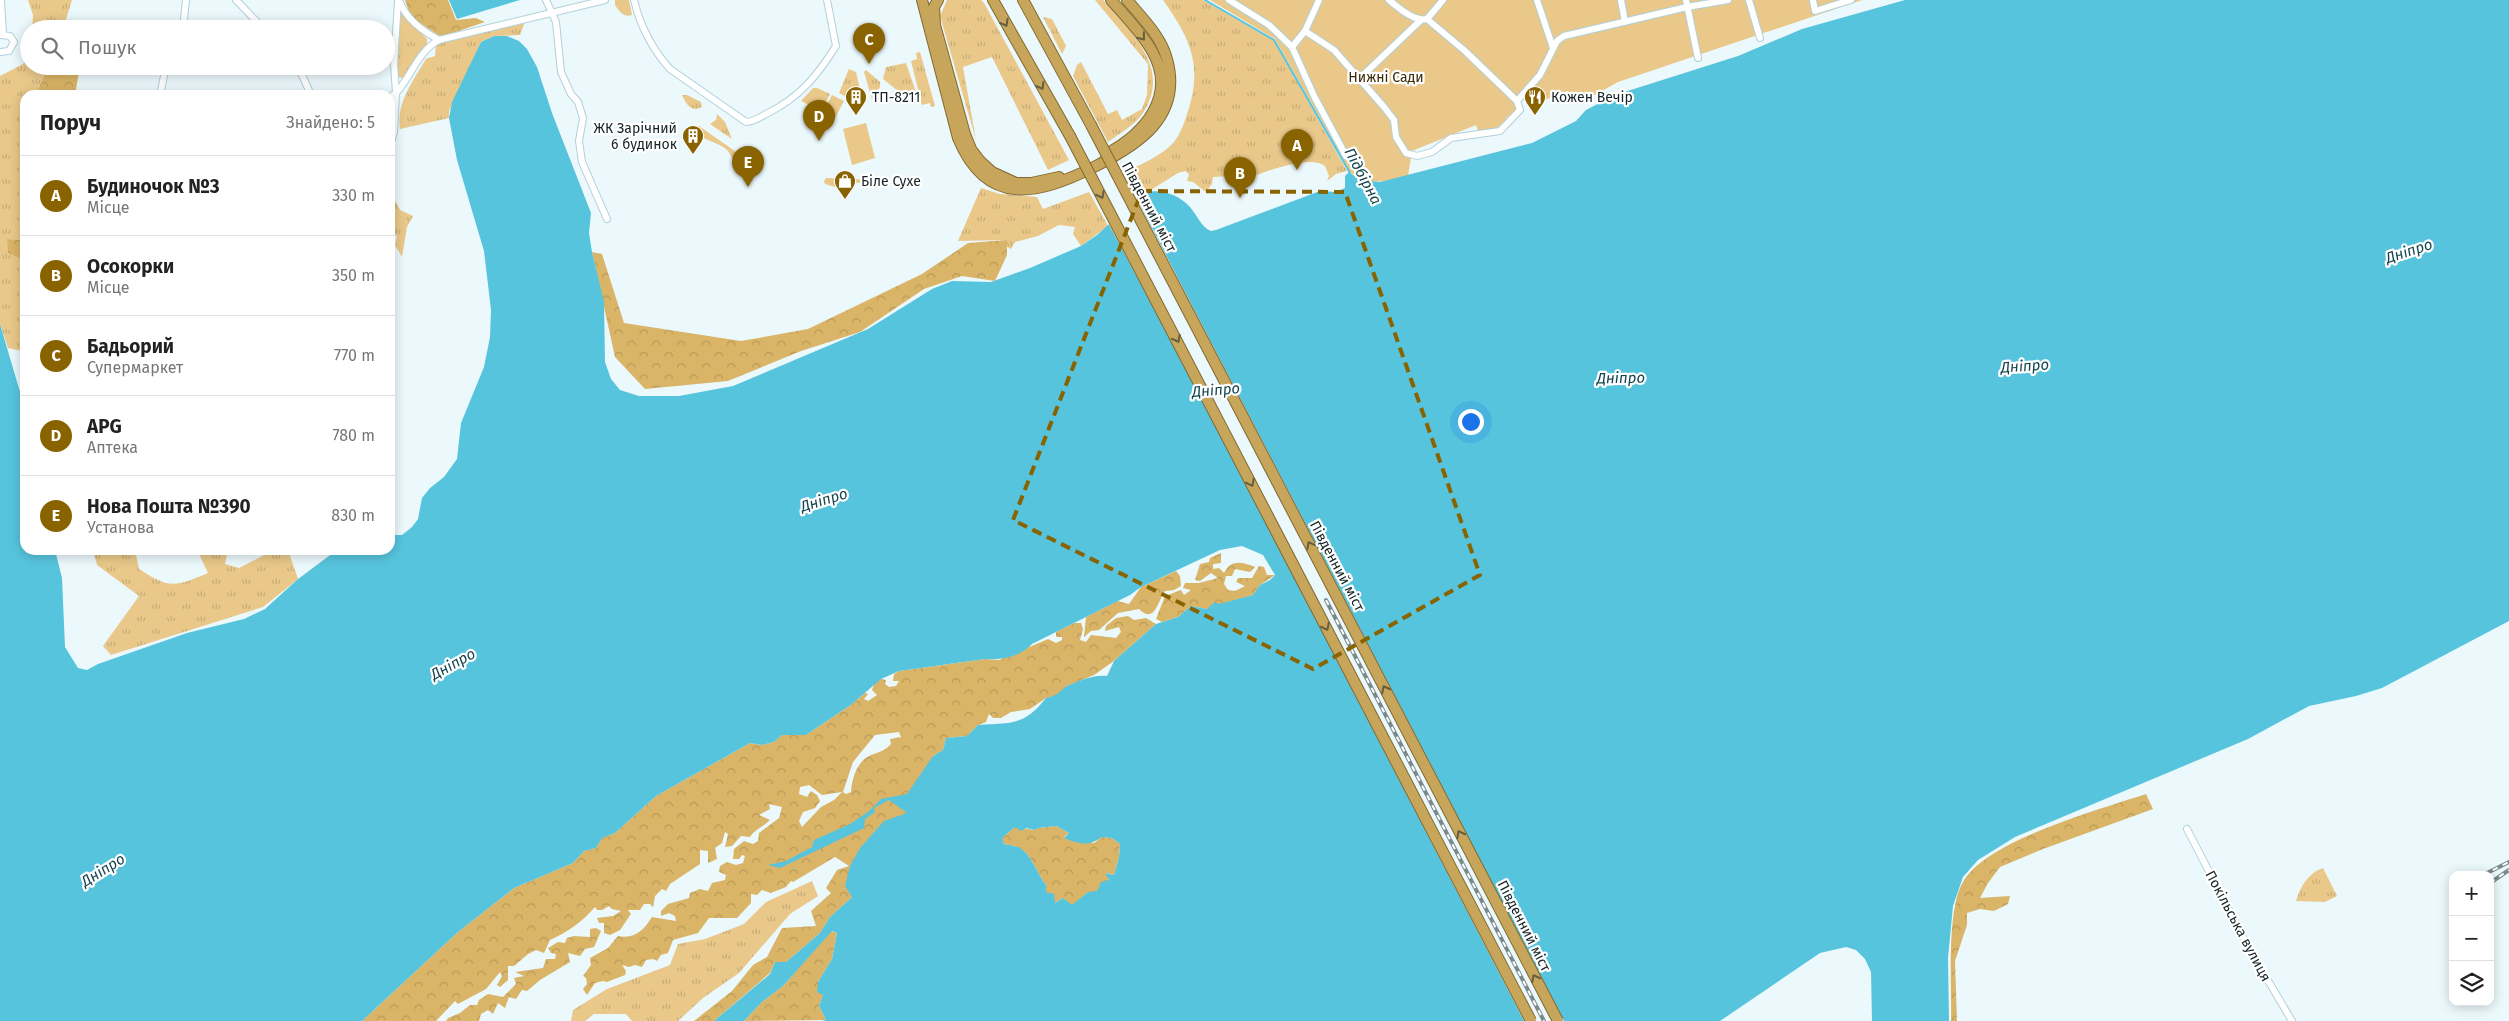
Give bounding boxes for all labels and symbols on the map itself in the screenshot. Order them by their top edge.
one-way arrow [999,18,1009,27]
pin: C [853,23,885,64]
one-way arrow [1137,32,1146,41]
park label: Нижні Сади [1348,69,1424,86]
one-way arrow [1034,80,1044,89]
building icon: ТП-8211 [844,85,868,116]
restaurant icon: Кожен Вечір [1523,85,1547,116]
place label: ТП-8211 [872,89,920,106]
place label: Кожен Вечір [1551,89,1633,106]
pin: D [803,100,835,141]
place label: ЖК Зарічний 6 будинок [594,120,678,153]
building icon: ЖК Зарічний 6 будинок [681,124,705,155]
pin: A [1281,129,1313,170]
water label: Підбірна [1341,145,1385,207]
pin: E [732,146,764,187]
pin: B [1224,157,1256,198]
street label: Південний міст [1118,159,1180,256]
shop icon: Біле Сухе [833,169,857,200]
place label: Біле Сухе [861,173,921,190]
one-way arrow [1095,190,1105,199]
water label: Дніпро [2382,235,2435,267]
one-way arrow [1171,333,1181,342]
water label: Дніпро [1999,355,2050,377]
water label: Дніпро [1596,369,1645,387]
water label: Дніпро [1190,379,1241,401]
your location [1458,409,1484,435]
one-way arrow [1245,478,1255,487]
water label: Дніпро [797,484,850,516]
street label: Південний міст [1306,518,1368,615]
one-way arrow [1306,541,1316,550]
one-way arrow [1320,622,1330,631]
water label: Дніпро [427,644,478,684]
one-way arrow [1381,686,1391,695]
one-way arrow [1456,830,1466,839]
water label: Дніпро [77,850,128,891]
street label: Покільська вулиця [2202,868,2274,984]
street label: Південний міст [1494,878,1555,975]
one-way arrow [1531,974,1541,983]

